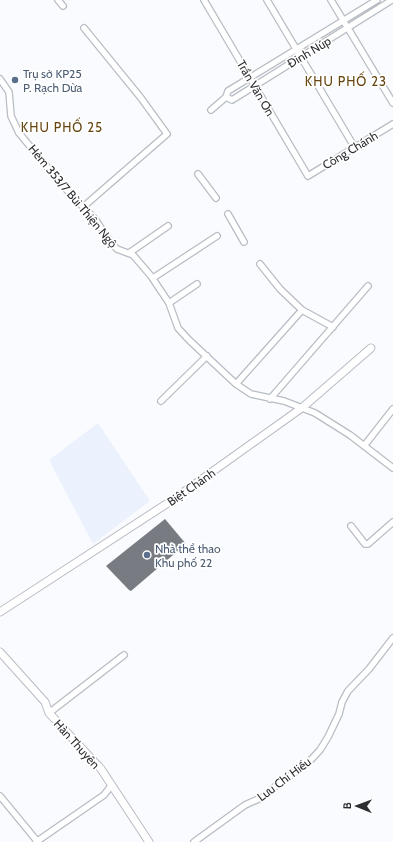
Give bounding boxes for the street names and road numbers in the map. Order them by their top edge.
street label: Đinh Núp [284,33,334,71]
street label: Trần Văn Ơn [234,57,278,119]
street label: Công Chánh [320,128,380,172]
street label: Hẻm 353/7 Bùi Thiện Ngộ [25,141,121,251]
street label: Biệt Chánh [164,465,218,509]
street label: Hàn Thuyên [51,716,103,772]
street label: Lưu Chí Hiếu [254,754,314,804]

